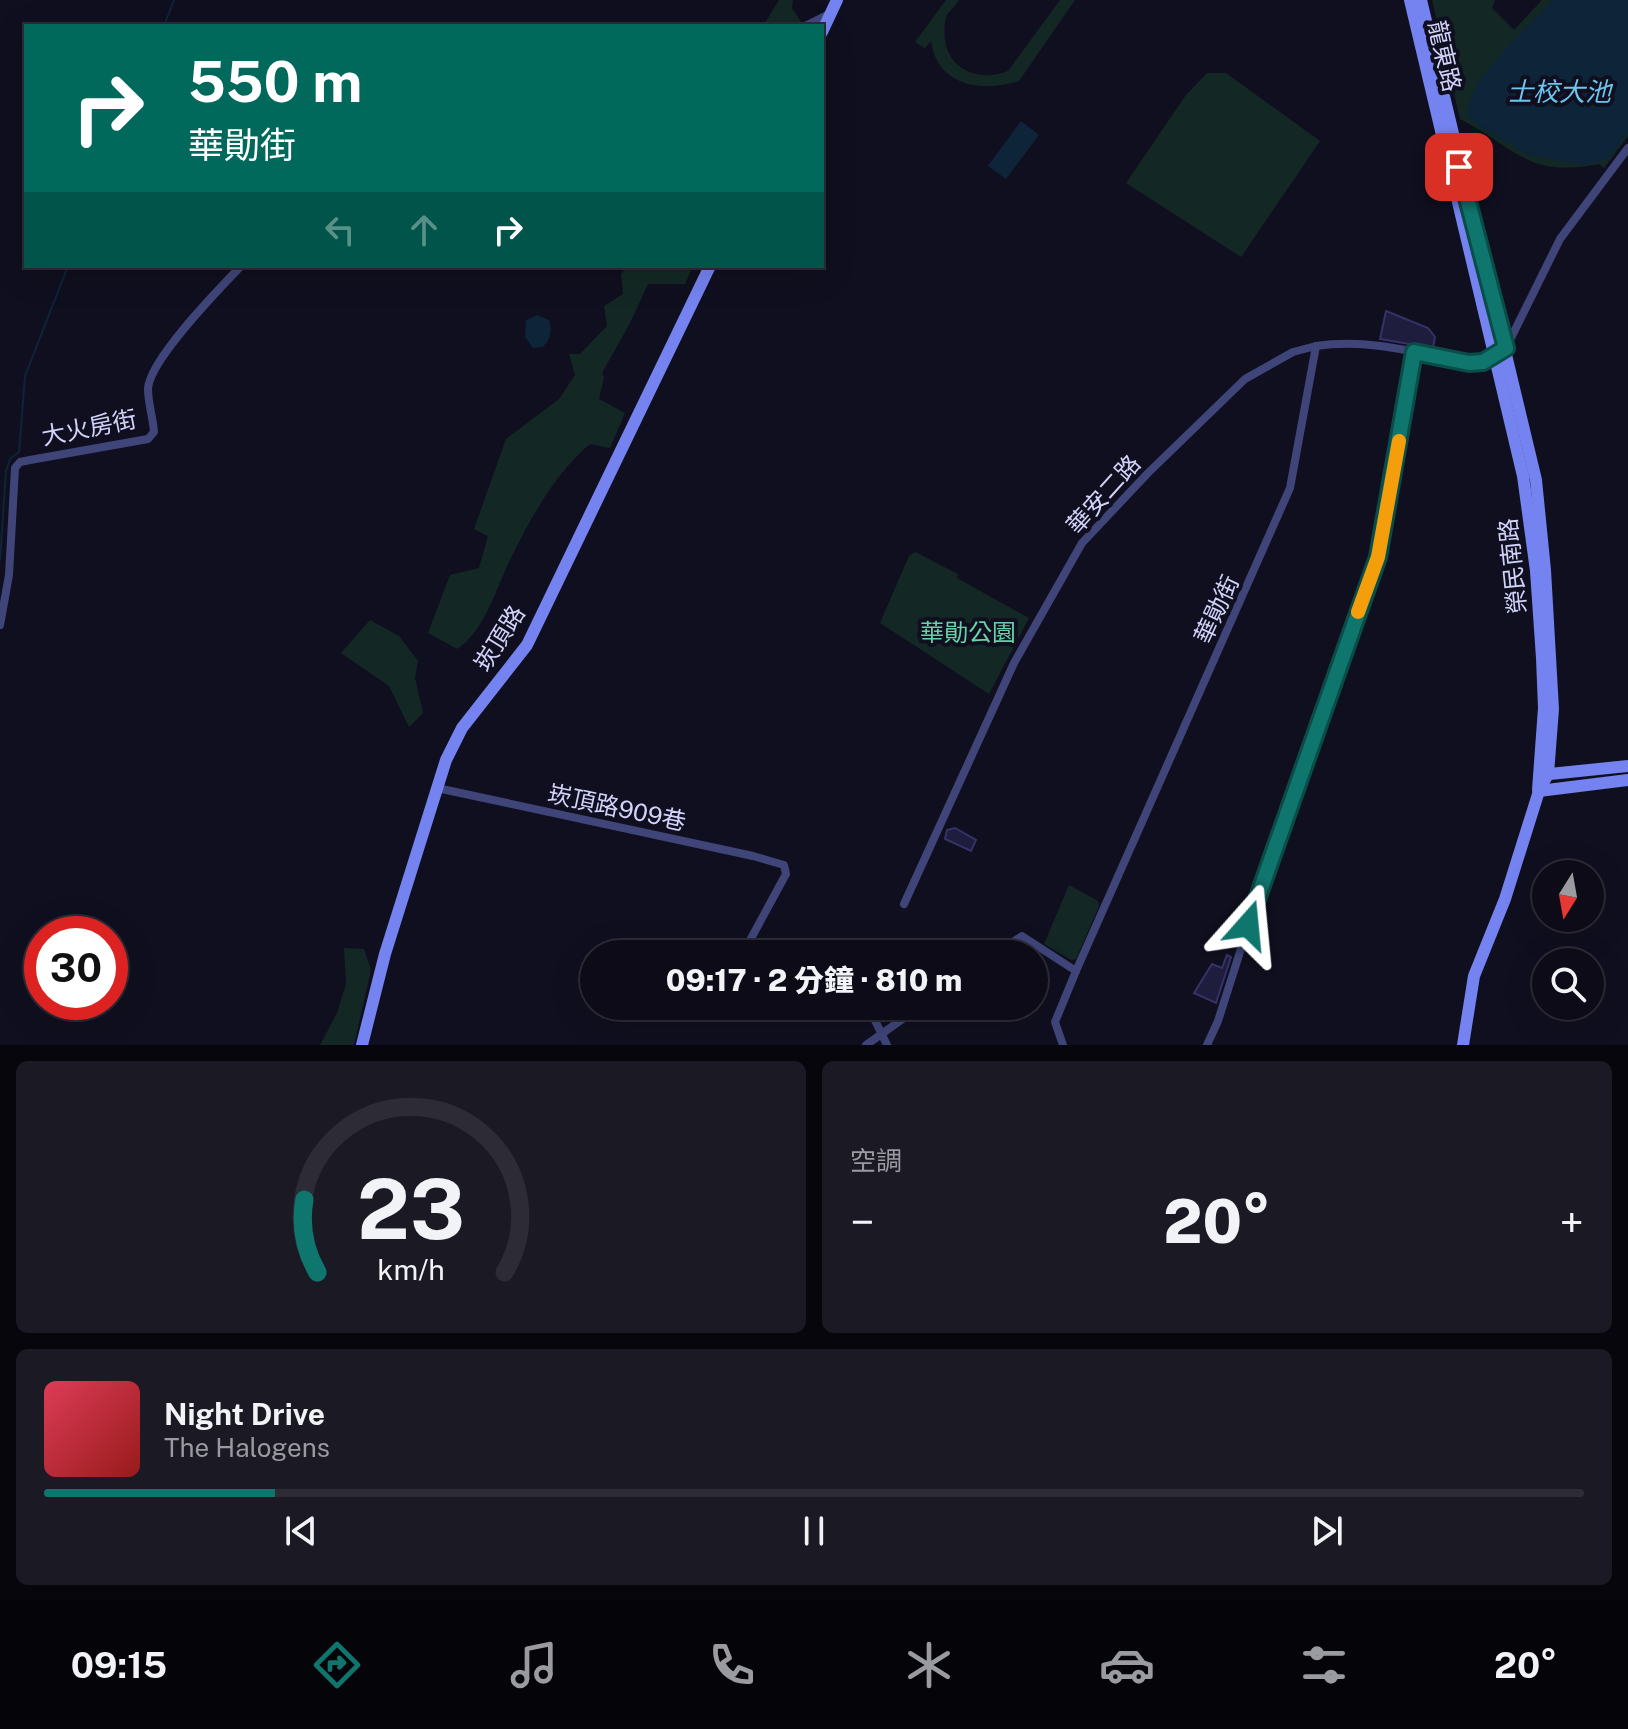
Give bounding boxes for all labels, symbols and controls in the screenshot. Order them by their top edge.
street label: 龍東路 [1423,18,1467,94]
text: 550 m [188,49,362,115]
icon: right [56,56,160,160]
water label: 士校大池 [1507,76,1614,107]
text: 華勛街 [188,124,296,166]
pin [1425,133,1493,201]
icon: arrive [1437,145,1481,189]
icon: left [318,208,362,252]
icon: ahead [402,208,446,252]
icon: right [486,208,530,252]
street label: 大火房街 [39,404,139,450]
street label: 華安二路 [1060,449,1146,539]
street label: 榮民南路 [1493,517,1531,615]
street label: 華勛街 [1188,570,1244,648]
street label: 崁頂路 [468,600,530,676]
park label: 華勛公園 [920,618,1016,646]
street label: 崁頂路909巷 [545,779,689,835]
north arrow [1532,860,1604,932]
map controls [1532,860,1604,1020]
position arrow [1206,883,1290,967]
speed limit sign: 30 [24,916,128,1020]
button: search [1532,948,1604,1020]
text: 09:17 · 2 分鐘 · 810 m [666,962,962,998]
text: 空調 [850,1145,902,1176]
text: 23 [357,1160,465,1258]
text: 20° [1163,1186,1271,1257]
text: − [850,1196,874,1248]
text: + [1560,1196,1584,1248]
text: km/h [377,1253,445,1286]
text: Night Drive [164,1396,325,1432]
text: The Halogens [164,1432,330,1463]
icon: previous [279,1509,323,1553]
icon: pause [792,1509,836,1553]
icon: next [1305,1509,1349,1553]
icon: directions [309,1637,365,1693]
icon: music [506,1637,562,1693]
icon: phone [704,1637,760,1693]
icon: climate [901,1637,957,1693]
icon: car [1099,1637,1155,1693]
icon: filters [1296,1637,1352,1693]
text: 09:15 [71,1644,167,1686]
text: 20° [1494,1644,1557,1686]

